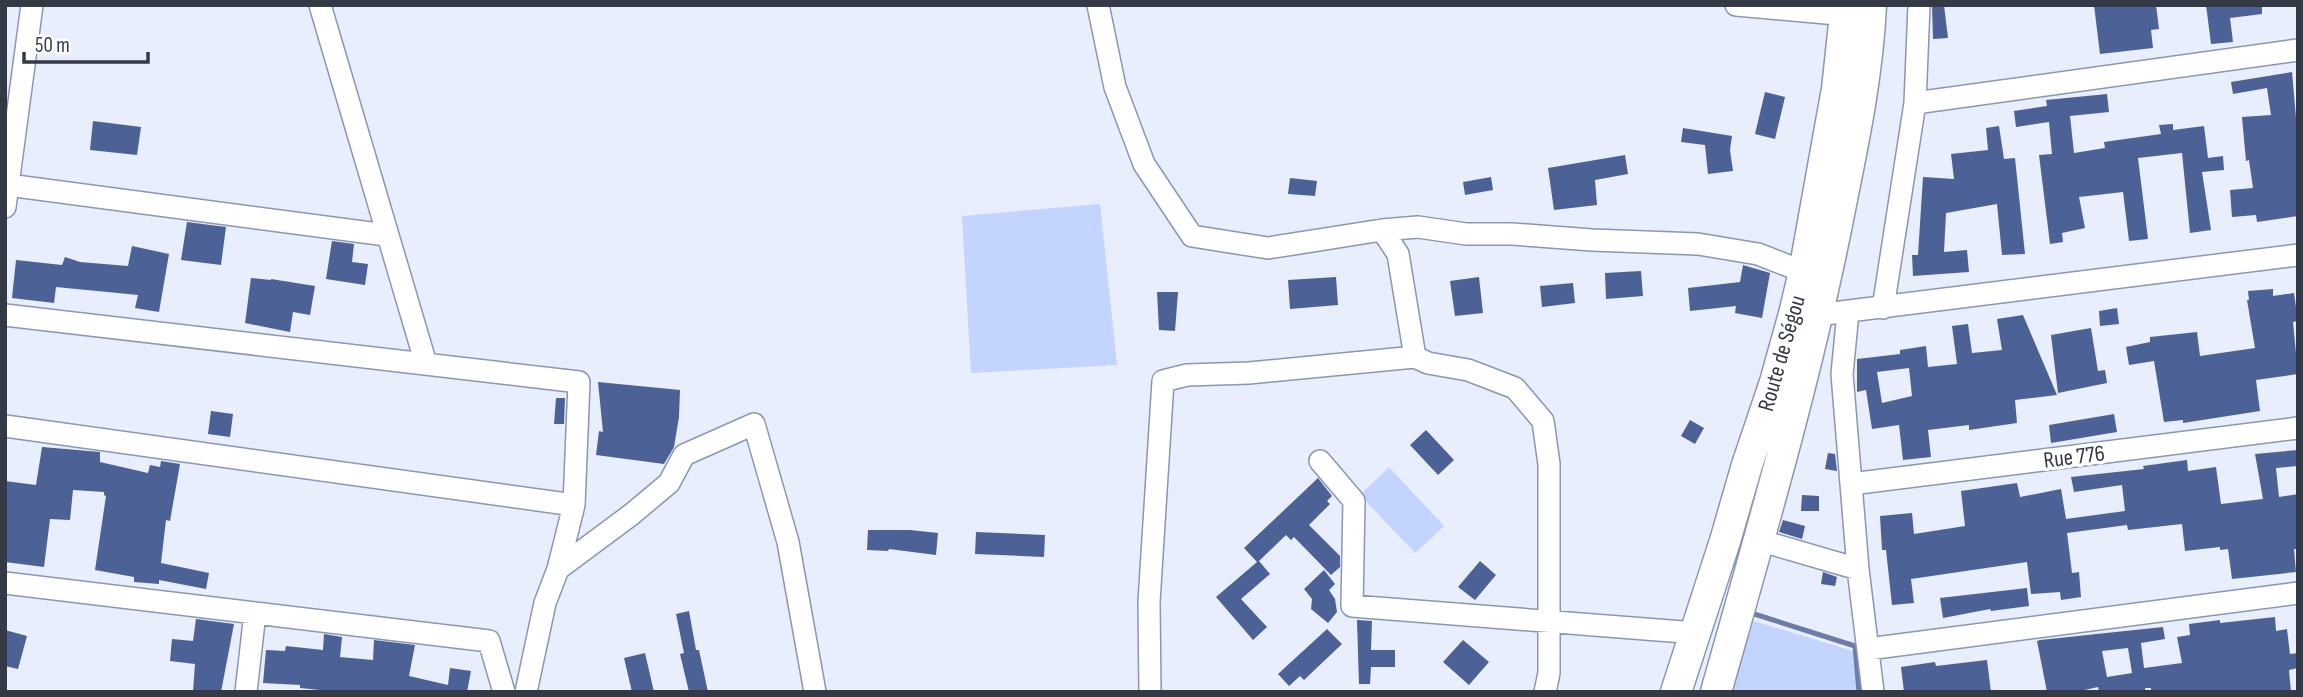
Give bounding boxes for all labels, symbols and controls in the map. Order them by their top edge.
scale bar [24,21,149,65]
text: 50 m [35,33,70,58]
street label: Route de Ségou [1752,292,1812,414]
street label: Rue 776 [2042,439,2106,475]

